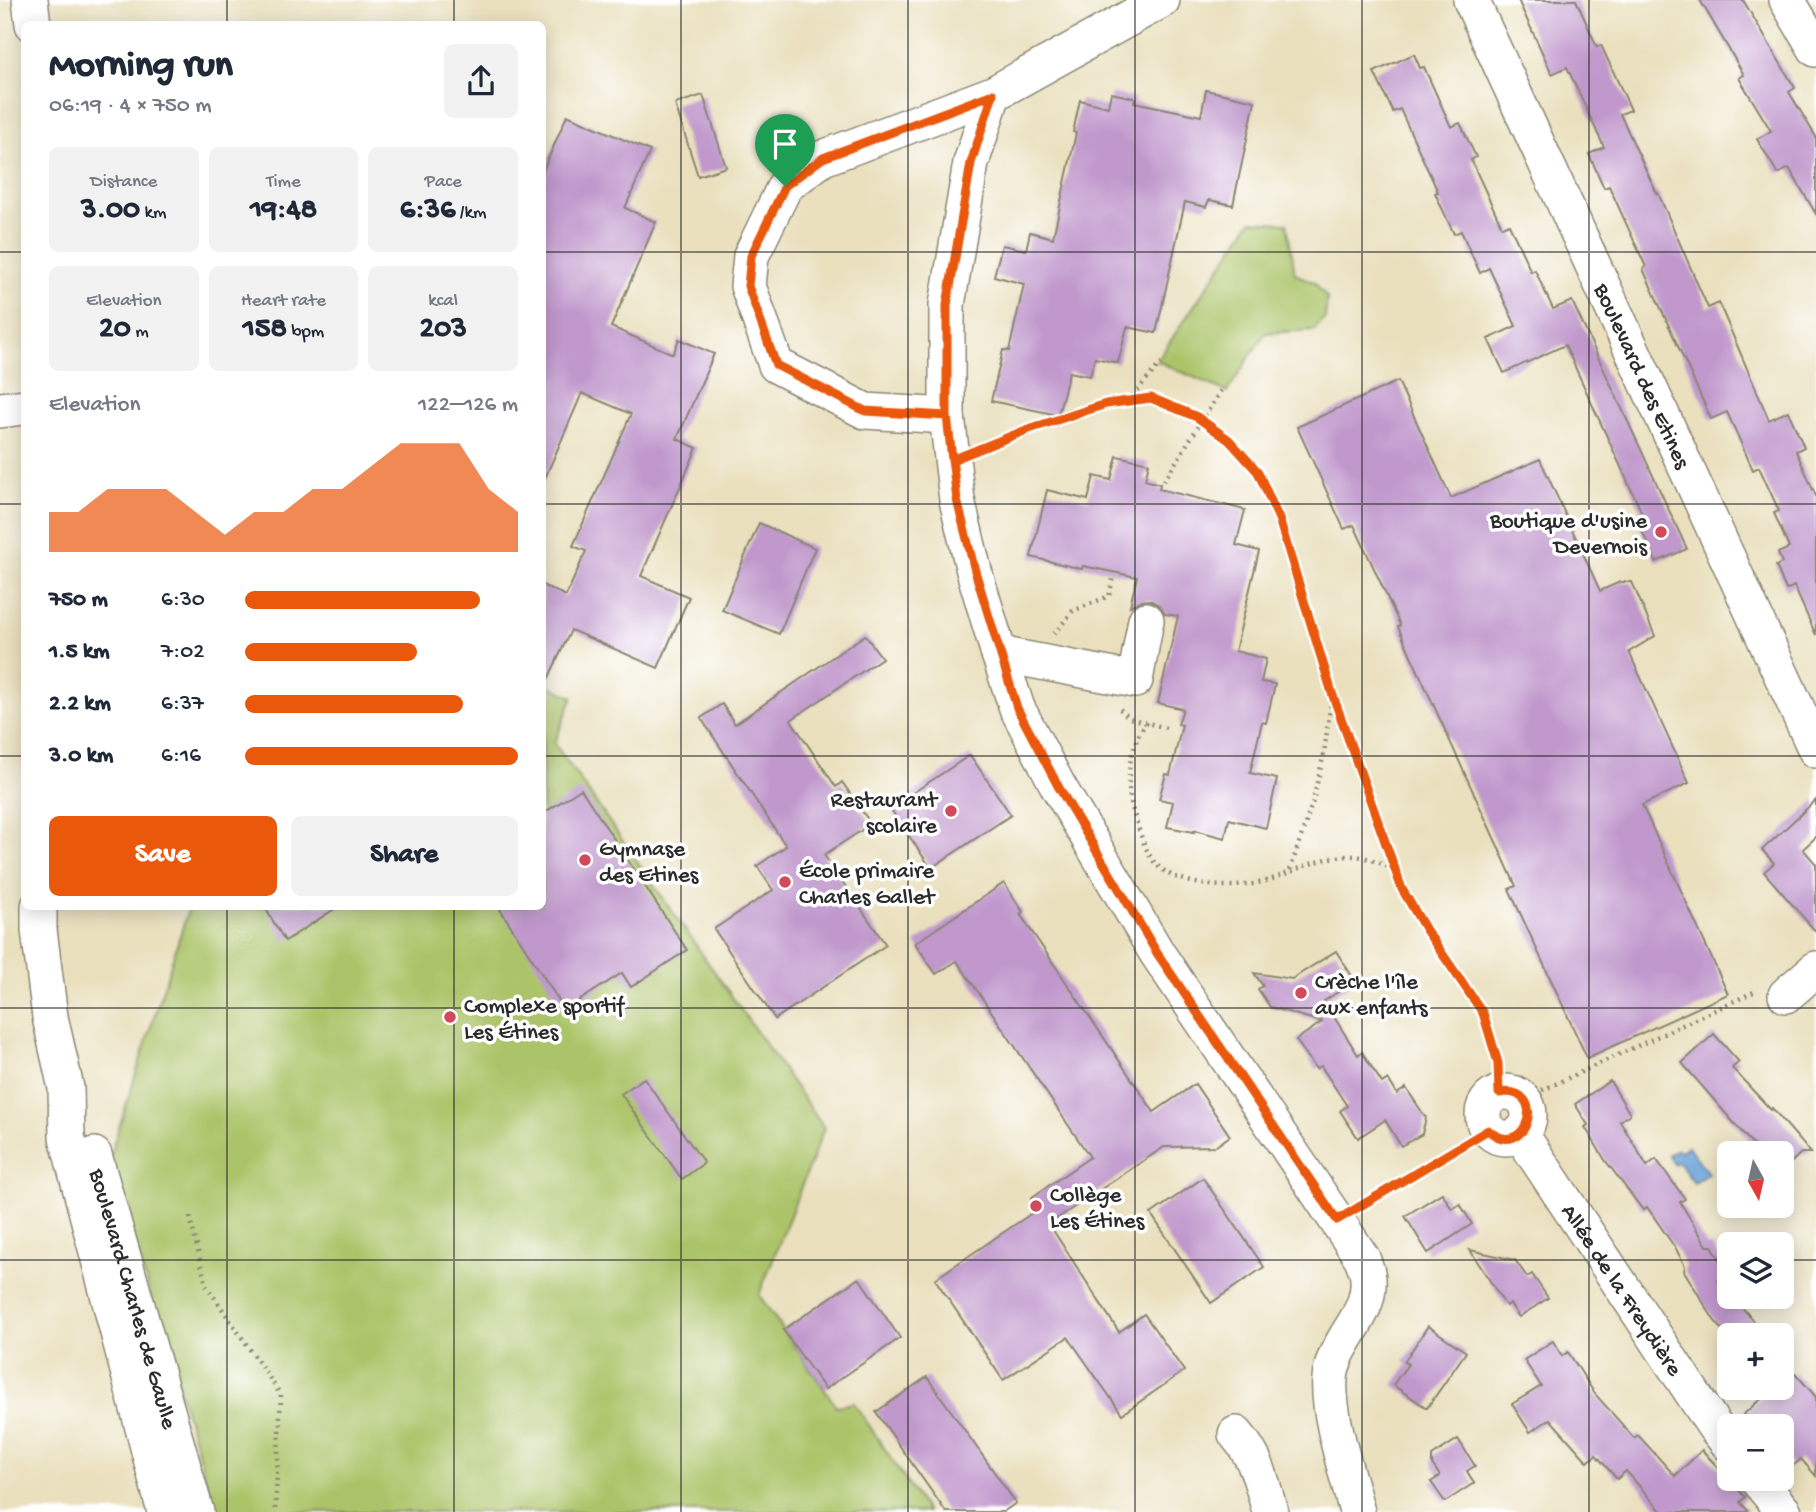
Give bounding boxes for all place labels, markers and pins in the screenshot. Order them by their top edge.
pin [755,114,815,186]
place label: Boutique d'usine Devernois [1489,509,1648,562]
marker: Boutique d'usine Devernois [1653,524,1669,540]
place label: Restaurant scolaire [830,788,939,841]
marker: Restaurant scolaire [943,803,959,819]
place label: Gymnase des Etines [599,837,699,890]
marker: Gymnase des Etines [577,852,593,868]
place label: École primaire Charles Gallet [799,859,936,912]
marker: École primaire Charles Gallet [777,874,793,890]
place label: Crèche l'île aux enfants [1315,970,1428,1023]
marker: Crèche l'île aux enfants [1293,985,1309,1001]
place label: Complexe sportif Les Étines [464,994,626,1047]
marker: Complexe sportif Les Étines [442,1009,458,1025]
place label: Collège Les Étines [1050,1183,1145,1236]
marker: Collège Les Étines [1028,1198,1044,1214]

